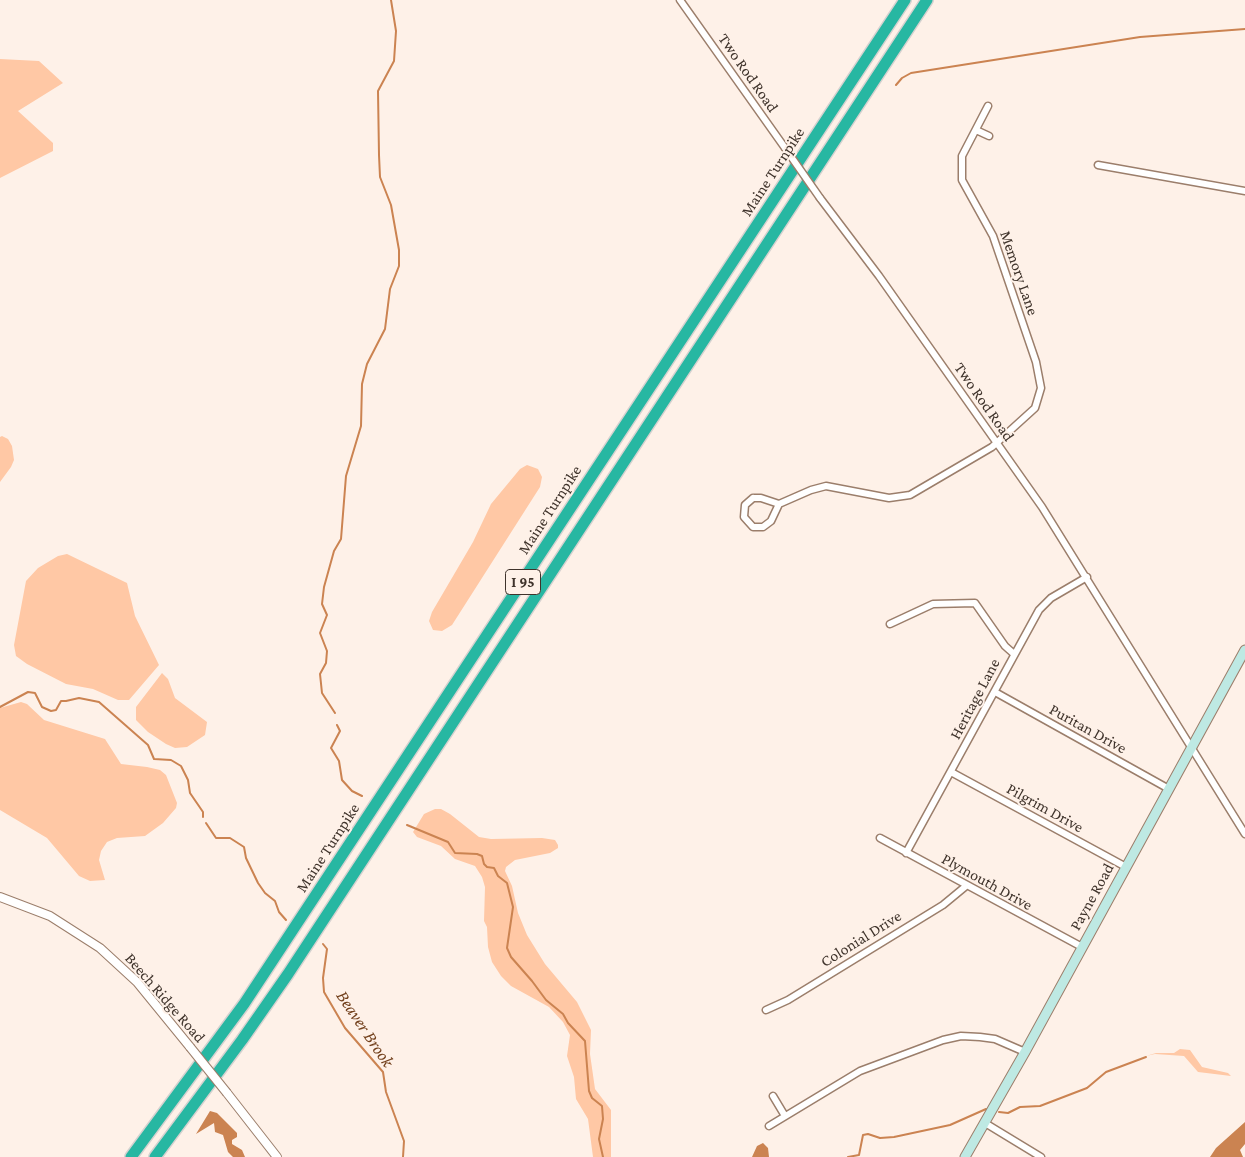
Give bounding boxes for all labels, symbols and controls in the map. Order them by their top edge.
street label: Two Rod Road [714,30,782,116]
street label: Maine Turnpike [737,124,809,220]
street label: Memory Lane [996,228,1042,318]
street label: Two Rod Road [950,359,1018,445]
street label: Maine Turnpike [514,462,586,558]
road number: I 95 [506,570,540,594]
street label: Heritage Lane [946,655,1004,743]
street label: Puritan Drive [1046,700,1130,758]
street label: Pilgrim Drive [1003,779,1087,837]
street label: Maine Turnpike [292,800,364,896]
street label: Plymouth Drive [938,849,1036,915]
street label: Payne Road [1066,860,1118,934]
street label: Colonial Drive [817,907,905,971]
street label: Beech Ridge Road [121,949,209,1047]
water label: Beaver Brook [331,986,399,1072]

